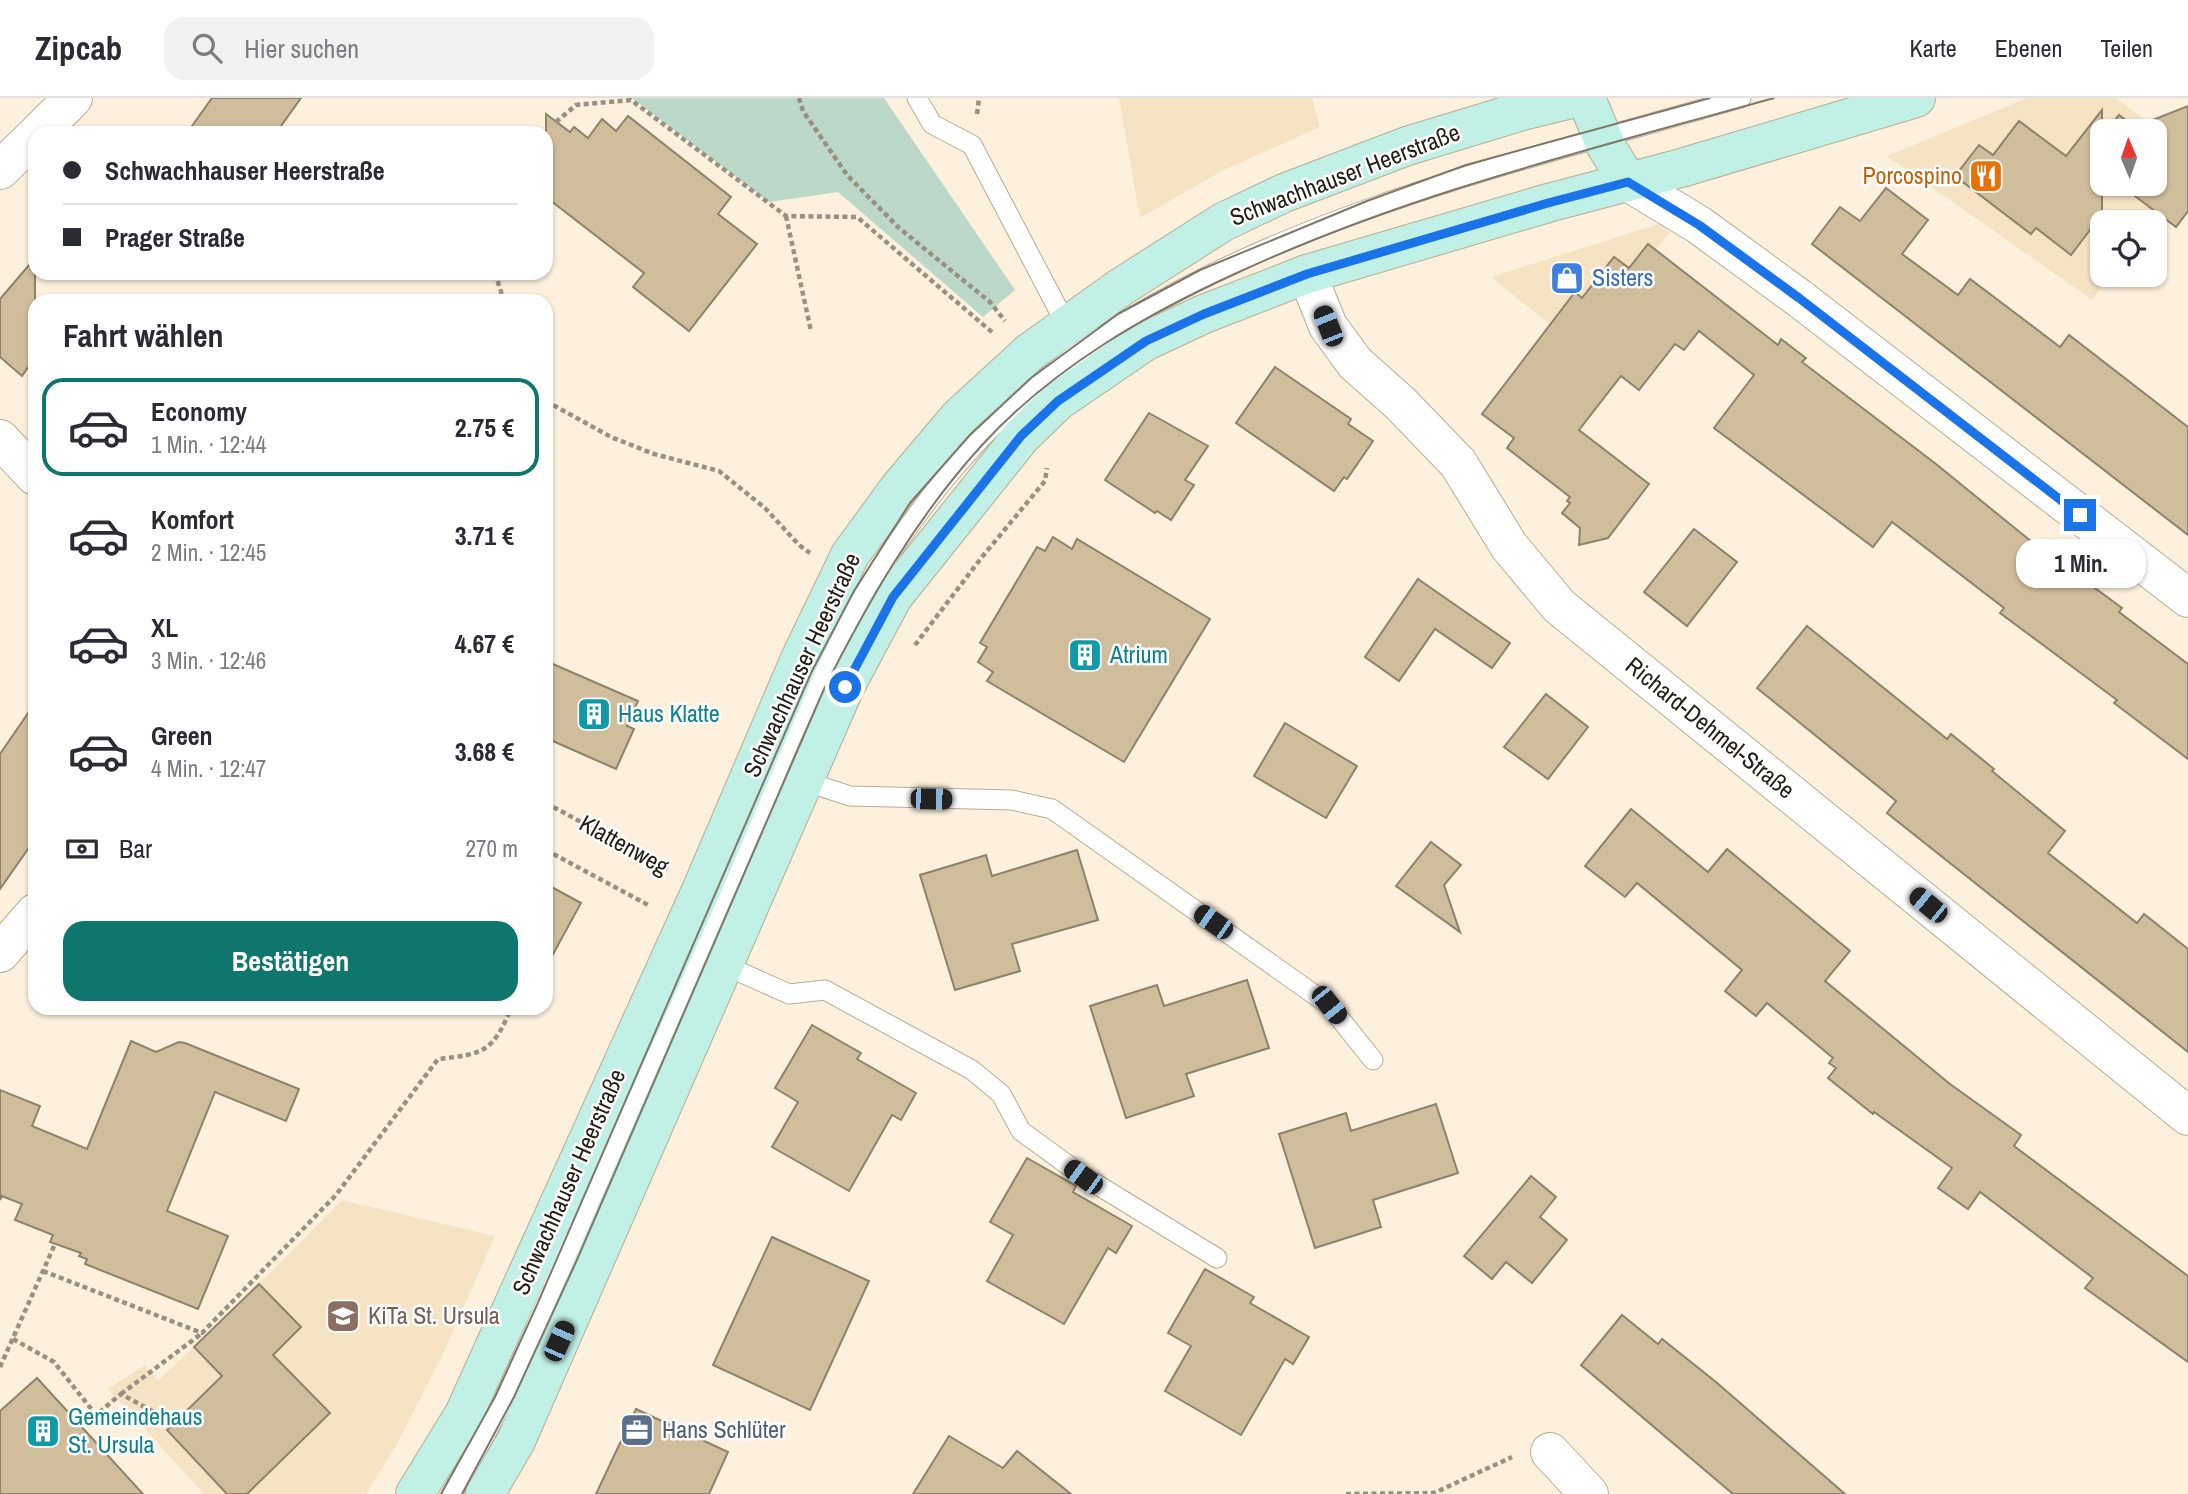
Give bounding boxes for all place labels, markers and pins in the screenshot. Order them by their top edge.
restaurant icon: Porcospino [1967,157,2005,195]
place label: Porcospino [1862,159,1962,191]
shop icon: Sisters [1548,259,1586,297]
place label: Sisters [1592,261,1653,293]
building icon: Atrium [1066,636,1104,674]
place label: Atrium [1109,638,1168,670]
building icon: Haus Klatte [575,695,613,733]
place label: Haus Klatte [618,697,720,729]
school or university icon: KiTa St. Ursula [324,1297,362,1335]
place label: KiTa St. Ursula [368,1299,500,1331]
place label: Gemeindehaus St. Ursula [68,1400,203,1460]
office icon: Hans Schlüter [618,1411,656,1449]
building icon: Gemeindehaus St. Ursula [24,1412,62,1450]
place label: Hans Schlüter [662,1413,786,1445]

